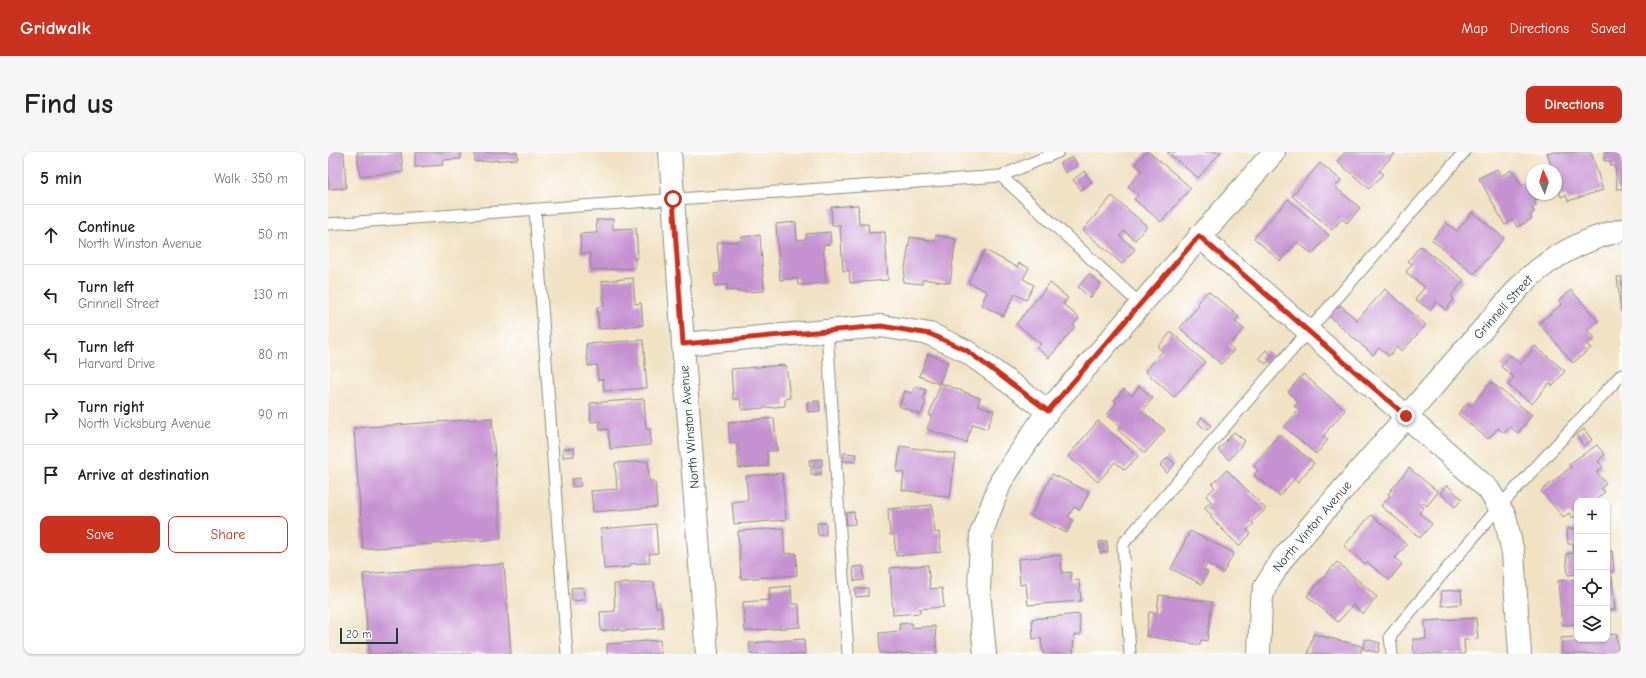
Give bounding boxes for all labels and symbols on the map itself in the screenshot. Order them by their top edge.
north arrow [1526,164,1562,200]
route start [664,190,682,208]
street label: Grinnell Street [1470,271,1536,342]
street label: North Winston Avenue [676,364,702,489]
route end [1397,407,1415,425]
street label: North Vinton Avenue [1270,477,1355,575]
scale bar [340,626,398,645]

